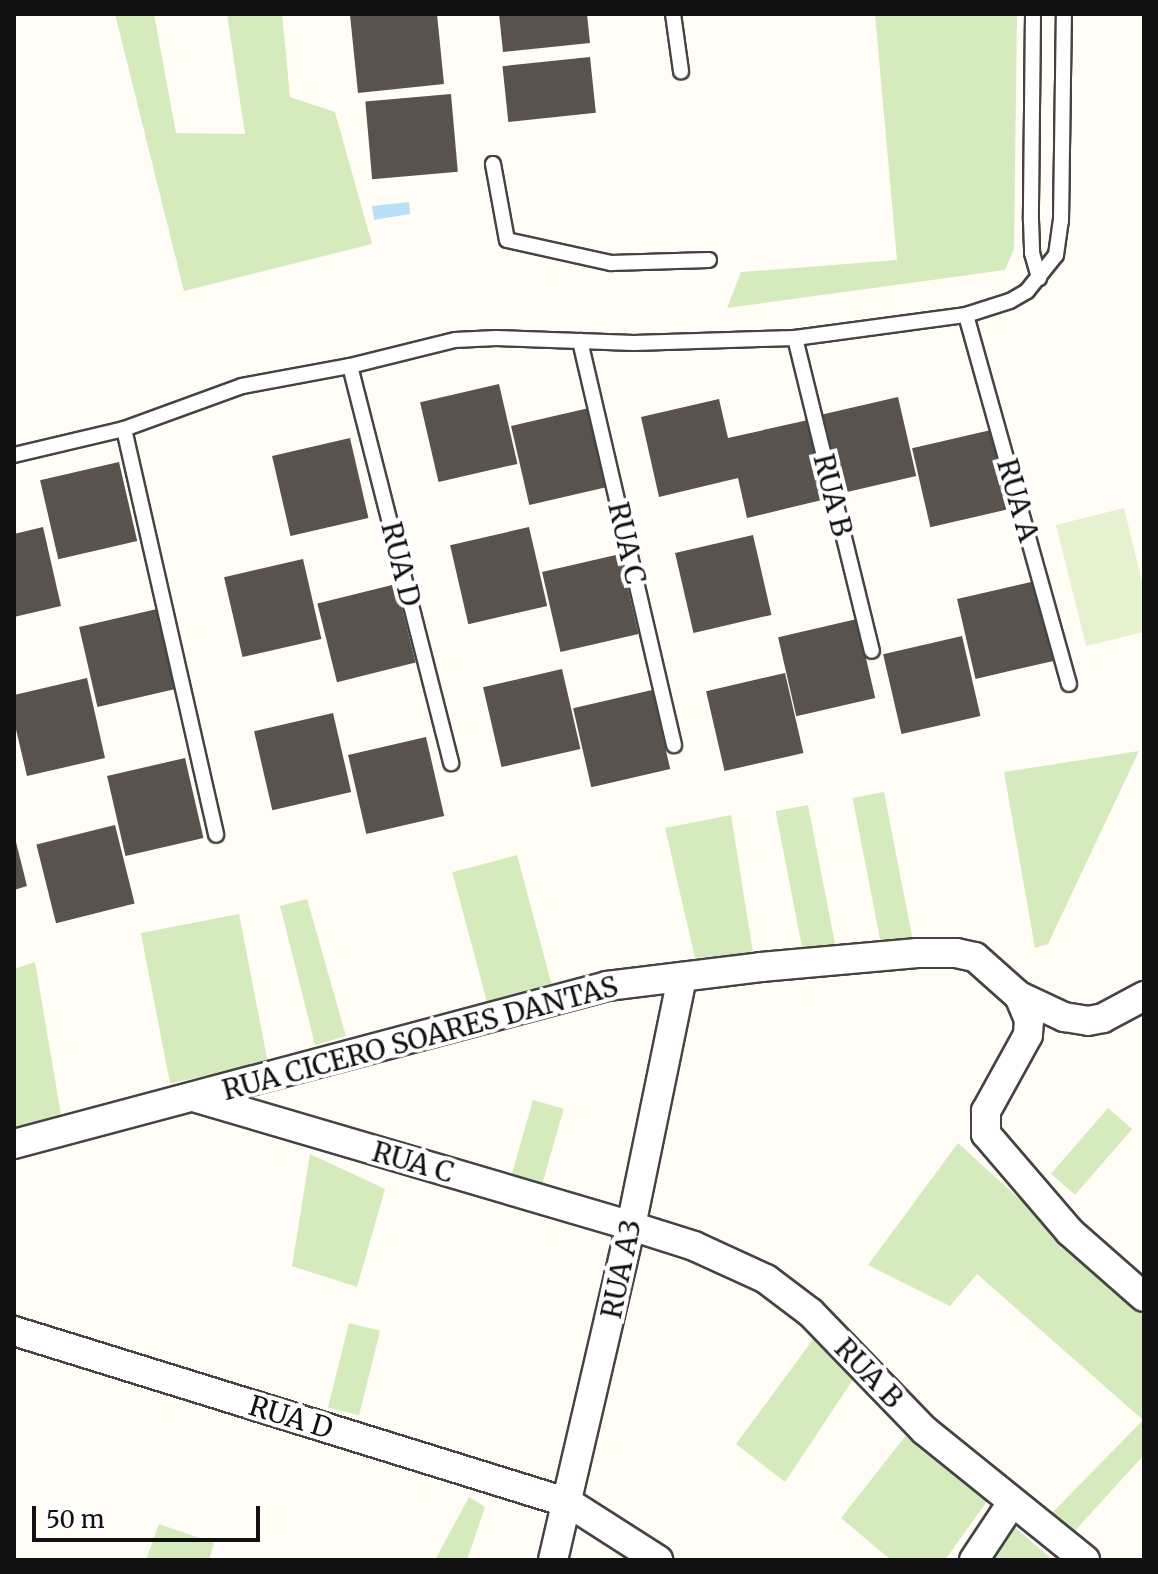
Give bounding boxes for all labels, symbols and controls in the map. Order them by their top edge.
street label: RUA B [807,450,859,540]
street label: RUA A [990,455,1046,545]
street label: RUA C [601,499,653,587]
street label: RUA D [374,518,428,610]
street label: RUA CICERO SOARES DANTAS [219,969,621,1107]
street label: RUA C [368,1134,458,1190]
street label: RUA A3 [594,1216,648,1322]
street label: RUA B [828,1331,910,1415]
street label: RUA D [245,1388,337,1446]
scale bar [36,1490,264,1540]
text: 50 m [46,1504,105,1535]

